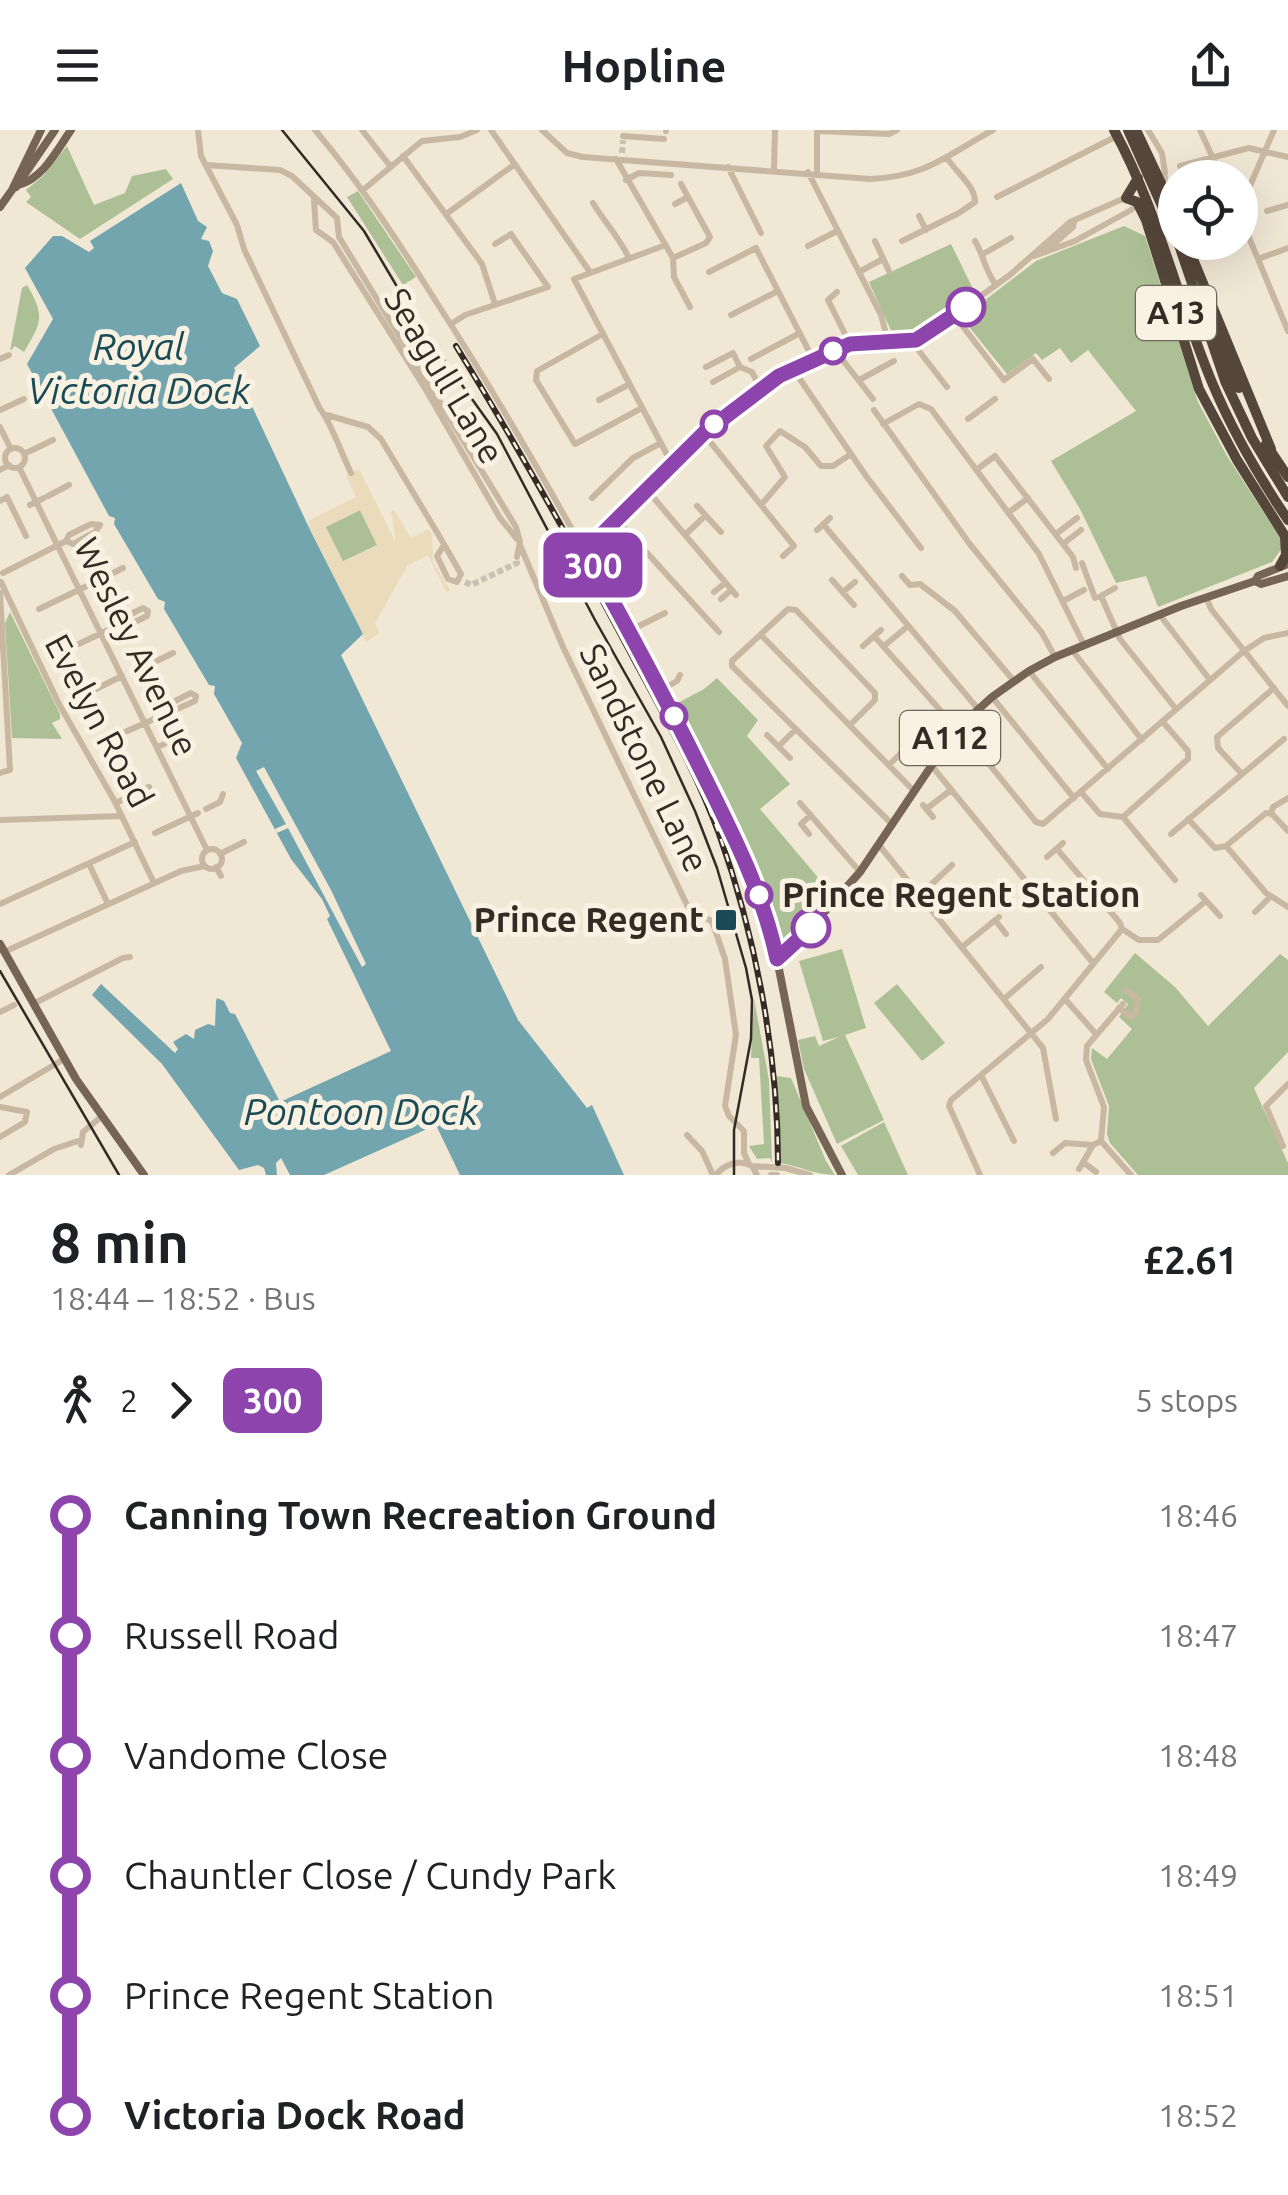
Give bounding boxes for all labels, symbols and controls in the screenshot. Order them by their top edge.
icon: menu [50,38,105,93]
icon: share [1183,38,1238,93]
text: Hopline [561,40,727,91]
map controls [1158,160,1258,260]
button: locate [1158,160,1258,260]
street label: Seagull Lane [377,281,513,470]
road number: A13 [1136,286,1216,340]
unlabelled marker [947,288,985,326]
water label: Royal Victoria Dock [27,325,251,411]
unlabelled marker [820,338,846,364]
unlabelled marker [701,411,727,437]
street label: Wesley Avenue [67,531,207,762]
line badge: 300 [536,532,650,598]
text: 300 [563,545,623,585]
street label: Evelyn Road [38,627,162,814]
street label: Sandstone Lane [572,637,717,878]
unlabelled marker [661,703,687,729]
road number: A112 [900,711,1000,765]
place label: Prince Regent Station [782,874,1141,914]
marker: Prince Regent Station [746,882,772,908]
place label: Prince Regent [474,899,704,939]
marker: Prince Regent [713,907,739,933]
unlabelled marker [792,909,830,947]
water label: Pontoon Dock [244,1090,479,1132]
text: 8 min [50,1212,189,1273]
text: £2.61 [1143,1239,1238,1281]
text: 18:44 – 18:52 · Bus [50,1280,316,1316]
icon: walk [50,1373,105,1428]
icon: forward [153,1373,208,1428]
text: 300 [243,1380,302,1420]
text: 2 [120,1382,138,1418]
text: 5 stops [1135,1382,1238,1418]
text: Canning Town Recreation Ground [124,1494,717,1536]
text: 18:46 [1158,1497,1238,1533]
text: Russell Road [124,1614,340,1656]
text: 18:47 [1158,1617,1238,1653]
text: Vandome Close [124,1734,389,1776]
text: 18:48 [1158,1737,1238,1773]
text: Chauntler Close / Cundy Park [124,1854,616,1896]
text: 18:49 [1158,1857,1238,1893]
text: Prince Regent Station [124,1974,494,2016]
text: 18:51 [1158,1977,1238,2013]
text: Victoria Dock Road [124,2094,466,2136]
text: 18:52 [1158,2097,1238,2133]

